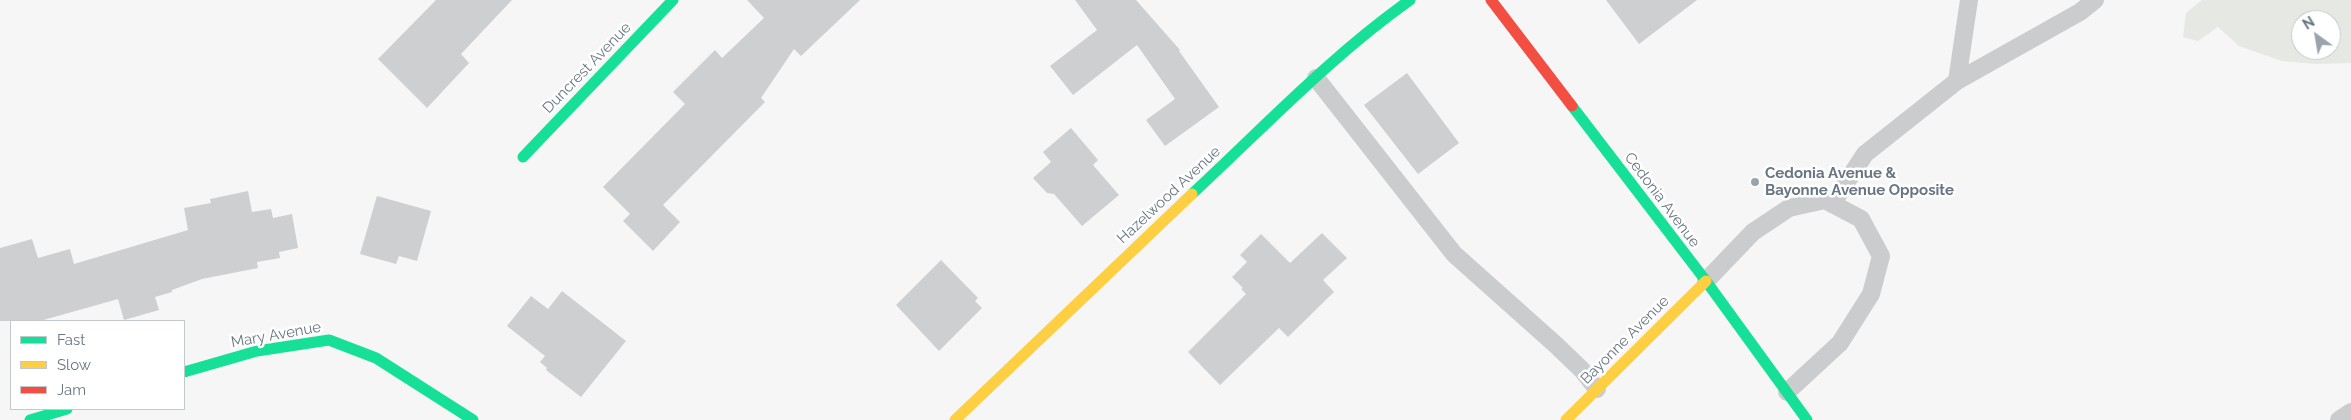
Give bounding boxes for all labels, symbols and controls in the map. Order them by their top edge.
north arrow [2291,10,2341,60]
text: N [2300,14,2317,33]
street label: Duncrest Avenue [539,19,635,117]
street label: Hazelwood Avenue [1114,143,1224,247]
street label: Cedonia Avenue [1621,149,1703,251]
place label: Cedonia Avenue & Bayonne Avenue Opposite [1765,164,1954,199]
marker: Cedonia Avenue & Bayonne Avenue Opposite [1749,176,1761,188]
street label: Bayonne Avenue [1577,292,1673,388]
street label: Mary Avenue [230,318,322,352]
legend [10,320,185,410]
text: Fast [57,331,85,349]
text: Slow [57,356,91,374]
text: Jam [57,381,86,399]

